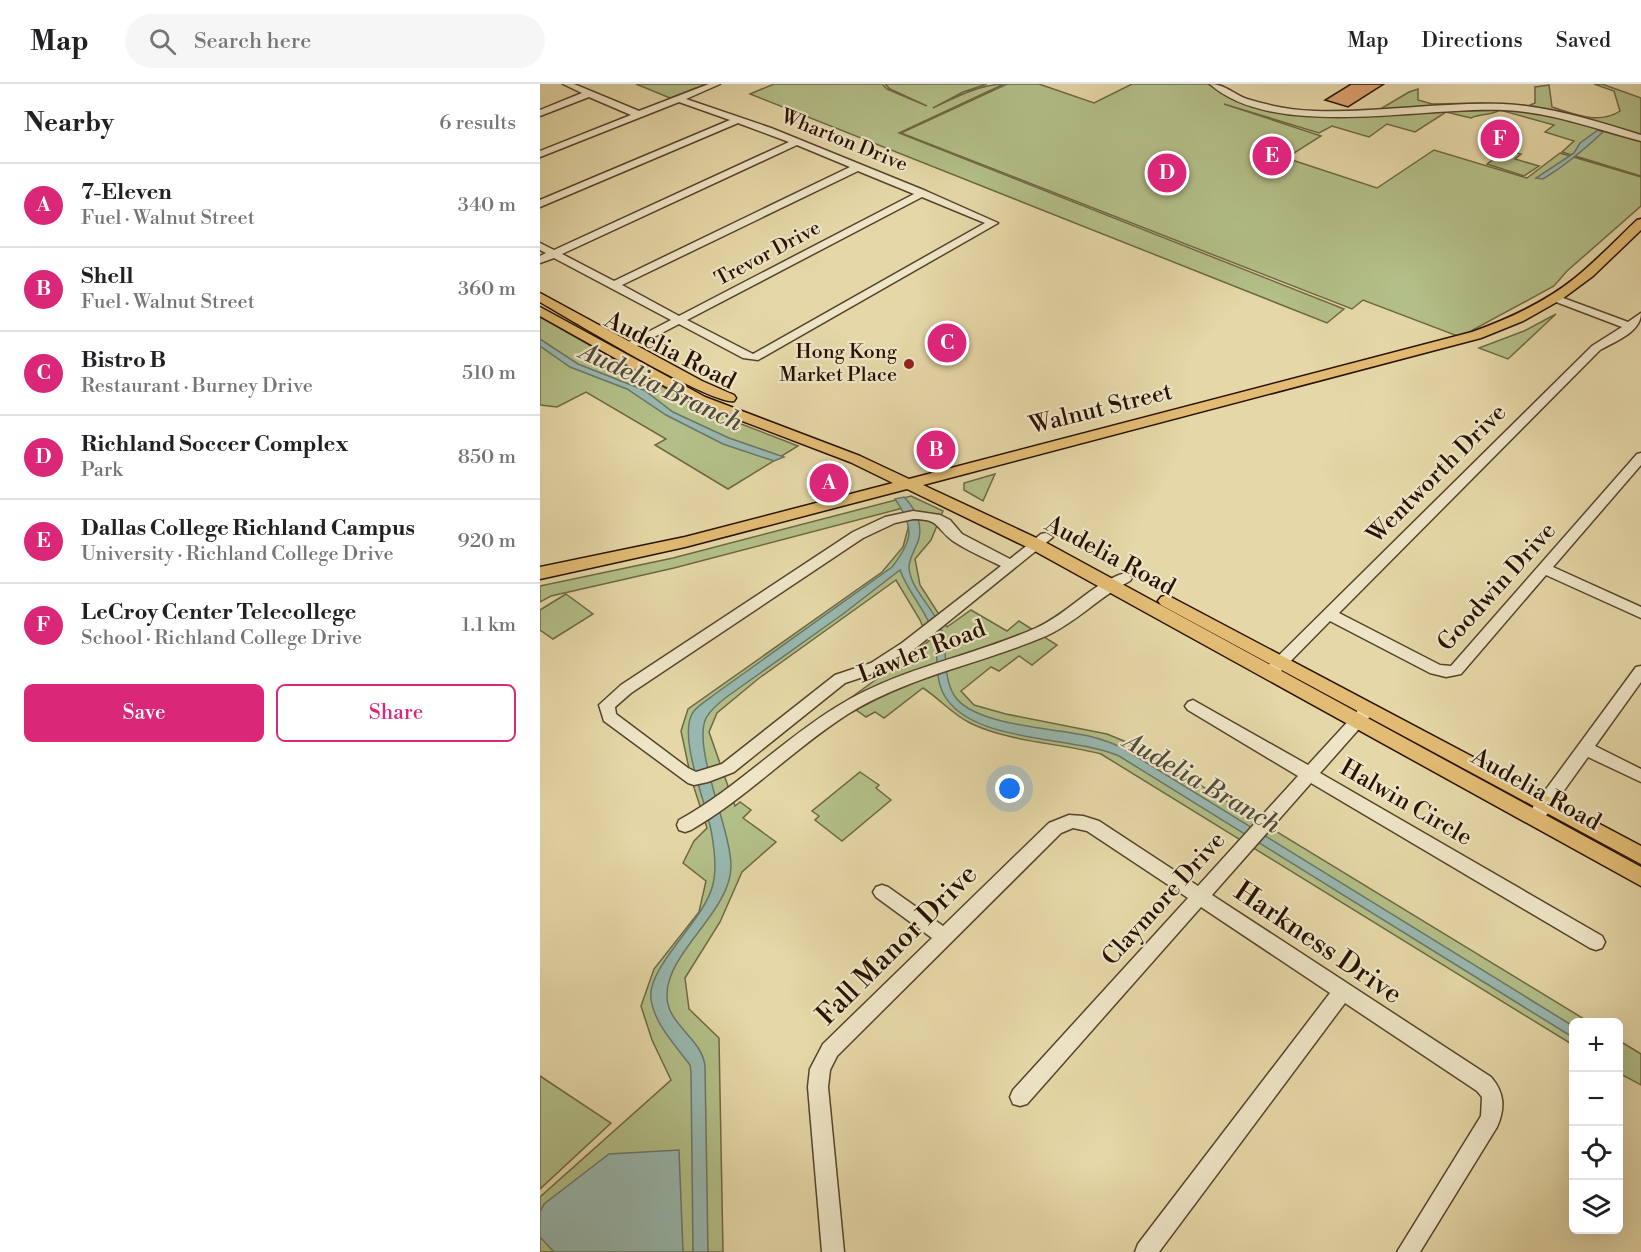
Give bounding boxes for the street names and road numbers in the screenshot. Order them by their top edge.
street label: Wharton Drive [776,104,911,178]
street label: Trevor Drive [711,216,825,292]
street label: Audelia Road [598,305,741,397]
street label: Walnut Street [1026,377,1176,441]
street label: Wentworth Drive [1360,398,1513,551]
street label: Audelia Road [1039,509,1181,603]
street label: Goodwin Drive [1431,516,1563,658]
street label: Lawler Road [854,614,991,690]
street label: Audelia Road [1465,742,1606,838]
street label: Halwin Circle [1335,753,1477,853]
street label: Claymore Drive [1096,826,1232,972]
street label: Fall Manor Drive [809,857,985,1033]
street label: Harkness Drive [1227,874,1409,1012]

